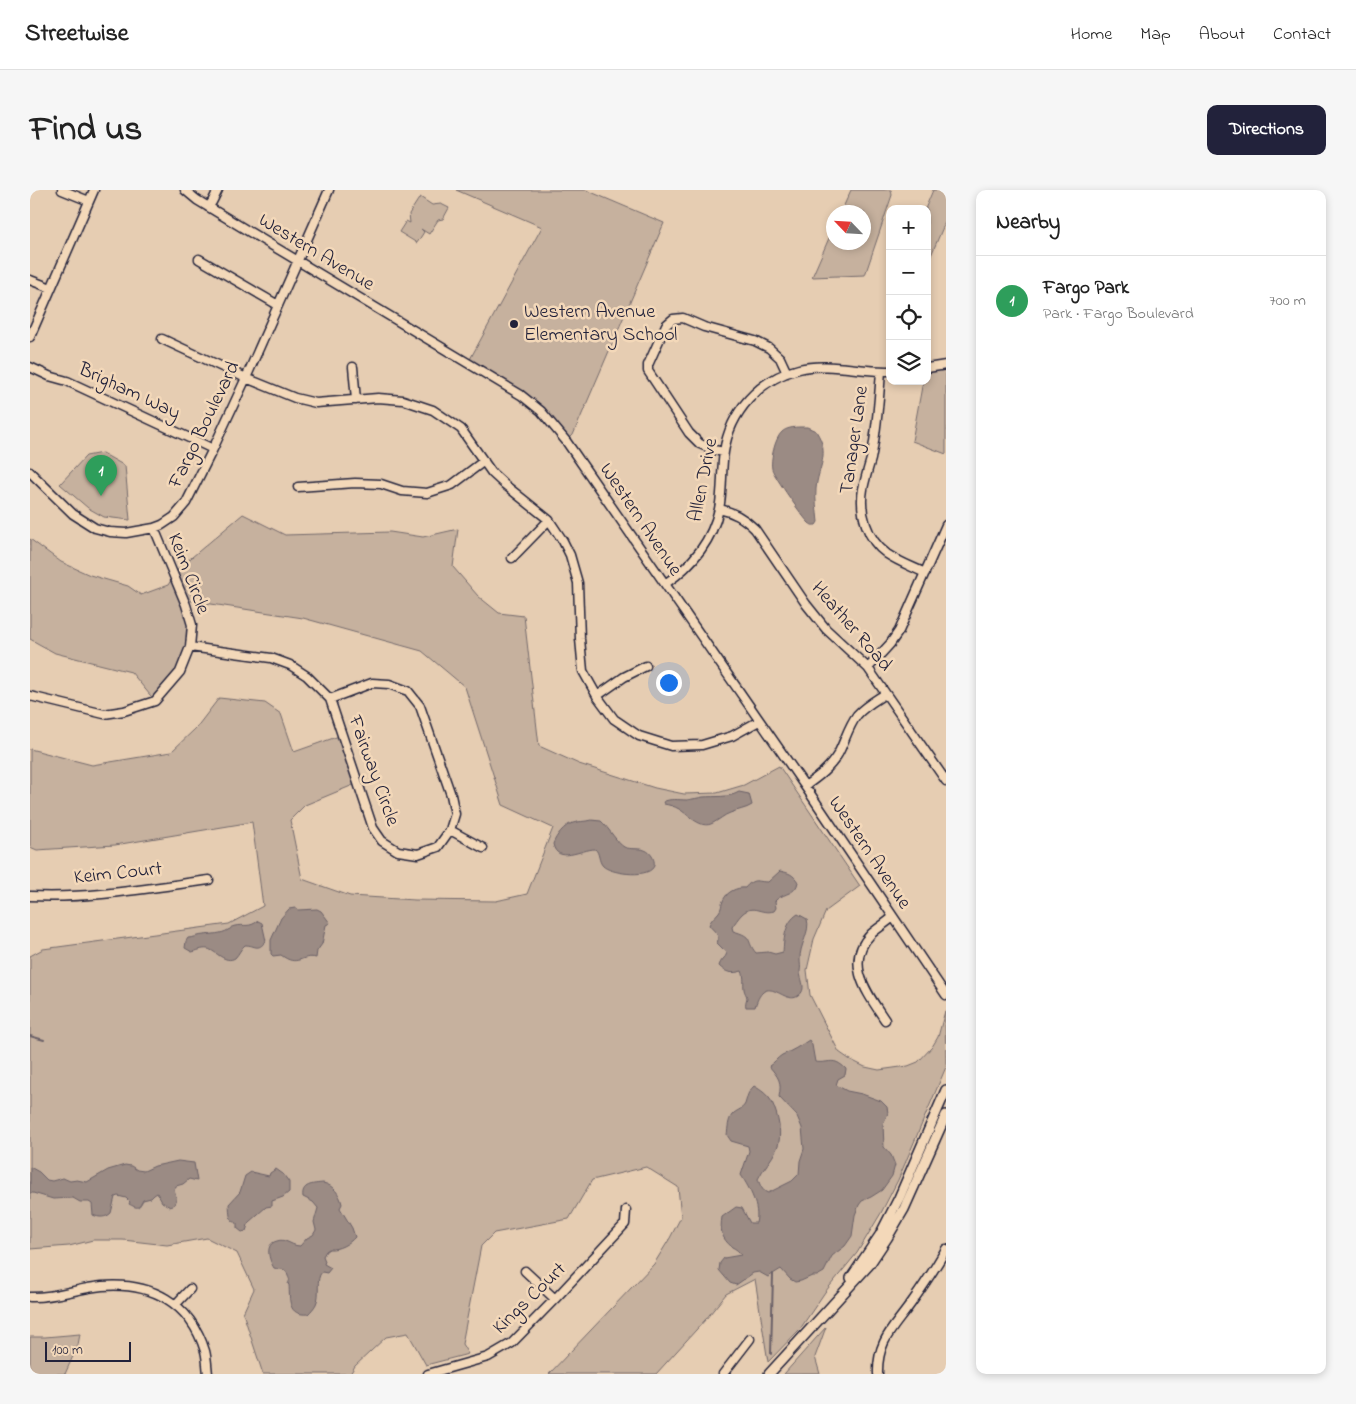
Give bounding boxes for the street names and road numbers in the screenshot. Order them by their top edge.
street label: Western Avenue [252,207,380,299]
street label: Brigham Way [72,355,185,429]
street label: Fargo Boulevard [161,357,249,495]
street label: Tanager Lane [833,384,878,496]
street label: Allen Drive [682,436,726,524]
street label: Western Avenue [591,458,689,583]
street label: Keim Circle [159,529,217,619]
street label: Heather Road [804,576,898,678]
street label: Fairway Circle [339,711,406,830]
street label: Western Avenue [820,791,918,916]
street label: Keim Court [72,855,164,893]
street label: Kings Court [486,1256,574,1342]

